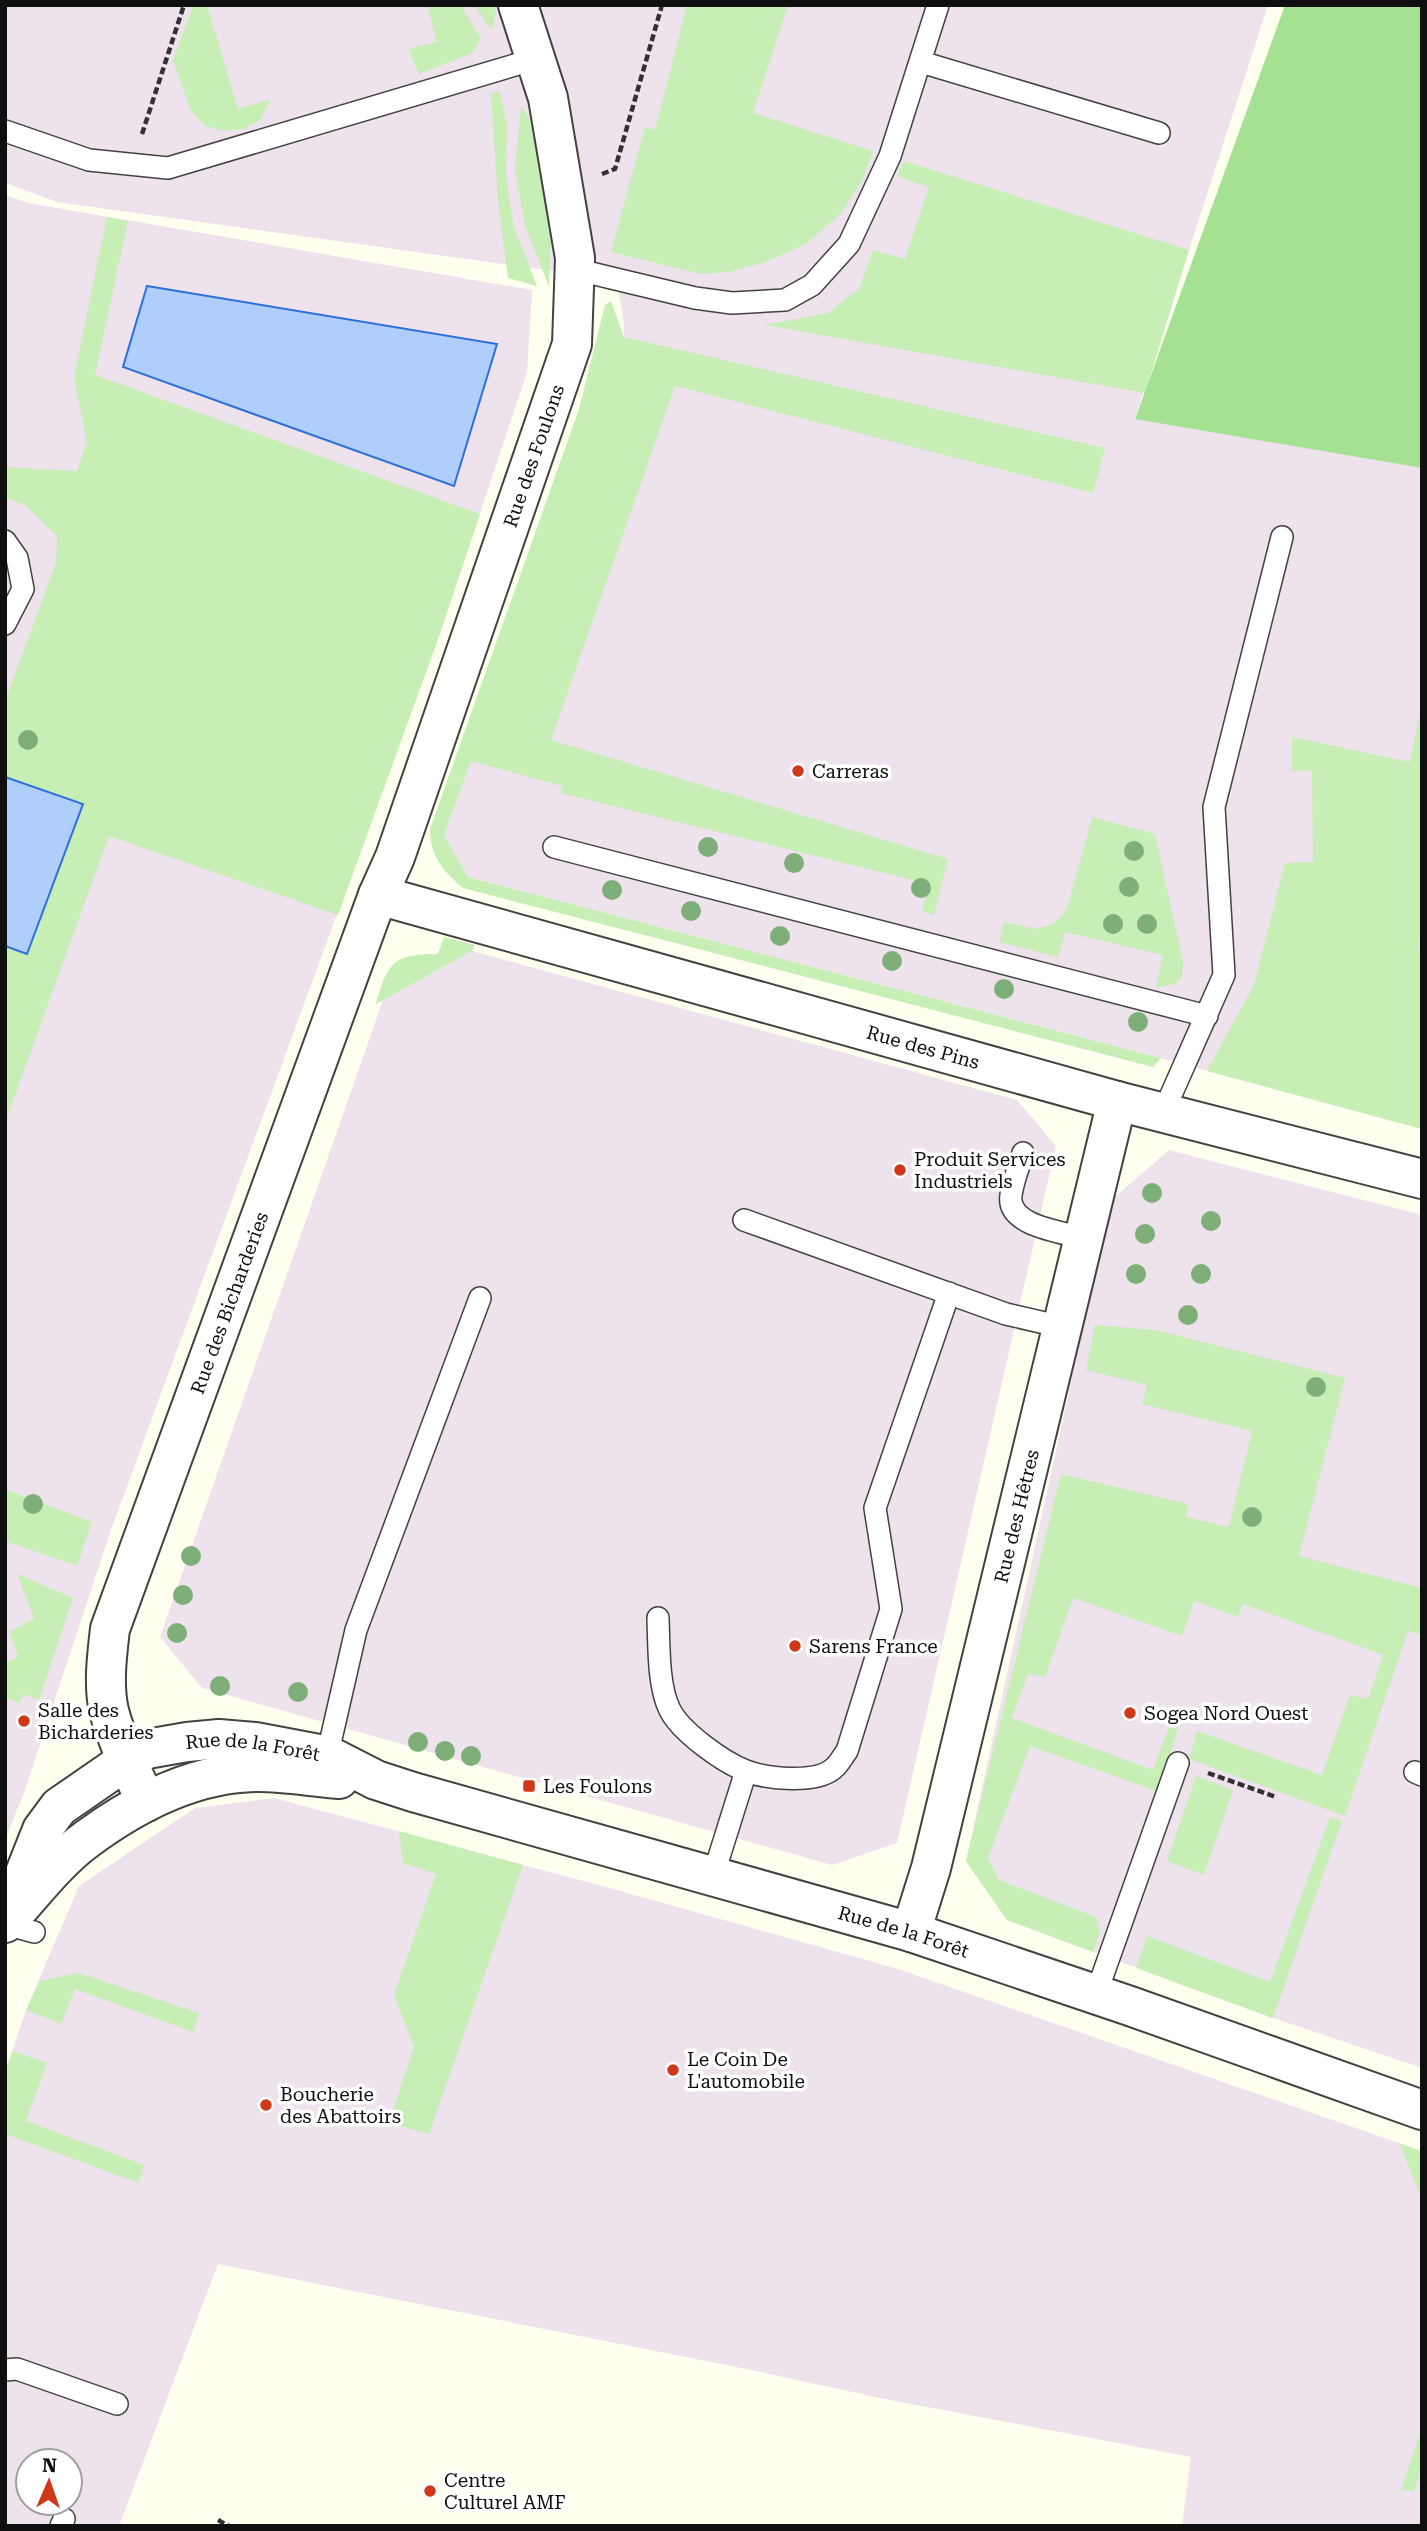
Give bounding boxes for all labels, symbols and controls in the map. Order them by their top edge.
street label: Rue des Foulons [499,382,569,530]
place label: Carreras [812,760,889,783]
marker: Carreras [790,763,806,779]
street label: Rue des Pins [864,1021,982,1074]
place label: Produit Services Industriels [914,1148,1065,1193]
marker: Produit Services Industriels [892,1162,908,1178]
street label: Rue des Bicharderies [186,1209,273,1397]
street label: Rue des Hêtres [990,1447,1044,1585]
place label: Sarens France [809,1635,938,1658]
marker: Sarens France [787,1638,803,1654]
place label: Salle des Bicharderies [38,1699,154,1744]
place label: Sogea Nord Ouest [1144,1702,1308,1725]
marker: Sogea Nord Ouest [1122,1705,1138,1721]
marker: Salle des Bicharderies [16,1713,32,1729]
street label: Rue de la Forêt [184,1728,322,1766]
place label: Les Foulons [543,1775,652,1798]
marker: Les Foulons [521,1778,537,1794]
street label: Rue de la Forêt [835,1901,972,1963]
place label: Le Coin De L'automobile [687,2048,805,2093]
marker: Le Coin De L'automobile [665,2062,681,2078]
place label: Boucherie des Abattoirs [280,2083,401,2128]
marker: Boucherie des Abattoirs [258,2097,274,2113]
north arrow [14,2447,84,2517]
text: N [42,2454,58,2477]
place label: Centre Culturel AMF [444,2469,566,2514]
marker: Centre Culturel AMF [422,2483,438,2499]

